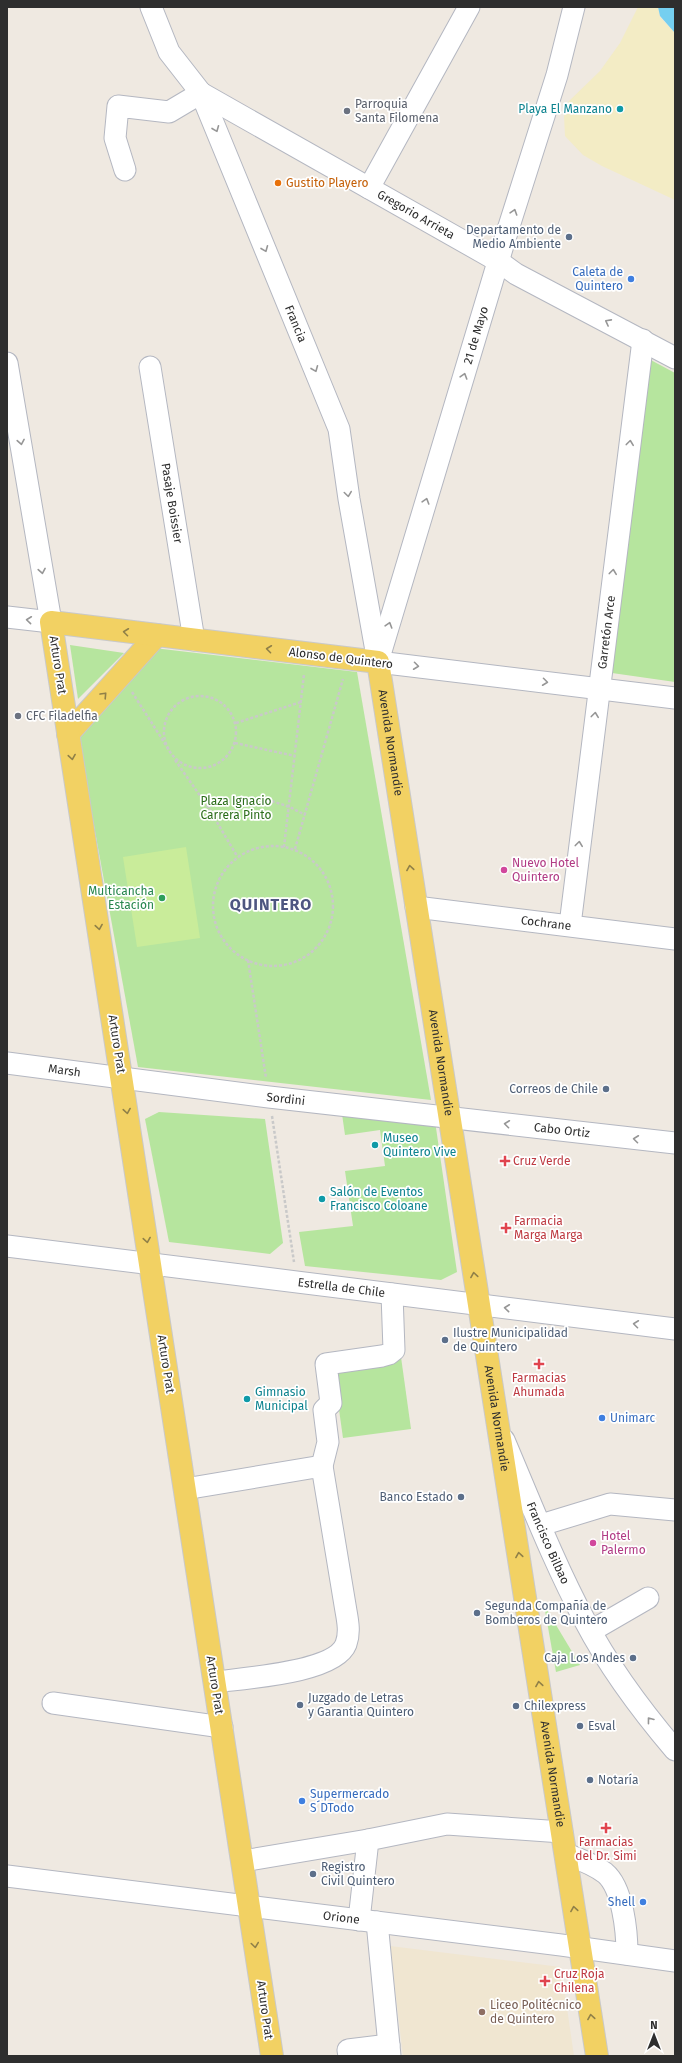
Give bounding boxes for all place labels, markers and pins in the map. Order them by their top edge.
place label: Parroquia Santa Filomena [355,97,439,125]
place label: Playa El Manzano [518,102,612,116]
marker: Playa El Manzano [615,104,625,114]
marker: Parroquia Santa Filomena [342,106,352,116]
place label: Gustito Playero [286,176,369,190]
marker: Gustito Playero [273,178,283,188]
place label: Departamento de Medio Ambiente [466,223,561,251]
marker: Departamento de Medio Ambiente [564,232,574,242]
place label: Caleta de Quintero [572,265,623,293]
marker: Caleta de Quintero [626,274,636,284]
place label: CFC Filadelfia [26,709,98,723]
marker: CFC Filadelfia [13,711,23,721]
place label: Nuevo Hotel Quintero [512,856,580,884]
marker: Nuevo Hotel Quintero [499,865,509,875]
place label: Multicancha Estación [88,884,154,912]
marker: Multicancha Estación [157,893,167,903]
place label: Correos de Chile [509,1082,598,1096]
marker: Correos de Chile [601,1084,611,1094]
place label: Museo Quintero Vive [383,1131,456,1159]
marker: Museo Quintero Vive [370,1140,380,1150]
place label: Cruz Verde [513,1154,570,1168]
marker: Cruz Verde [500,1156,510,1166]
place label: Salón de Eventos Francisco Coloane [330,1185,428,1213]
marker: Salón de Eventos Francisco Coloane [317,1194,327,1204]
place label: Farmacia Marga Marga [514,1214,583,1242]
marker: Farmacia Marga Marga [501,1223,511,1233]
place label: Ilustre Municipalidad de Quintero [453,1326,568,1354]
marker: Ilustre Municipalidad de Quintero [440,1335,450,1345]
marker: Farmacias Ahumada [534,1359,544,1369]
place label: Farmacias Ahumada [512,1371,567,1399]
place label: Gimnasio Municipal [255,1385,308,1413]
marker: Gimnasio Municipal [242,1394,252,1404]
place label: Unimarc [610,1411,655,1425]
marker: Unimarc [597,1413,607,1423]
place label: Banco Estado [380,1490,453,1504]
marker: Banco Estado [456,1492,466,1502]
place label: Hotel Palermo [601,1529,646,1557]
marker: Hotel Palermo [588,1538,598,1548]
place label: Segunda Compañía de Bomberos de Quintero [485,1599,608,1627]
marker: Segunda Compañía de Bomberos de Quintero [472,1608,482,1618]
place label: Caja Los Andes [544,1651,625,1665]
marker: Caja Los Andes [628,1653,638,1663]
place label: Juzgado de Letras y Garantia Quintero [308,1691,414,1719]
place label: Chilexpress [524,1699,586,1713]
marker: Juzgado de Letras y Garantia Quintero [295,1700,305,1710]
marker: Chilexpress [511,1701,521,1711]
place label: Esval [588,1719,616,1733]
marker: Esval [575,1721,585,1731]
place label: Notaría [598,1773,639,1787]
marker: Notaría [585,1775,595,1785]
place label: Supermercado S´DTodo [310,1787,389,1815]
marker: Supermercado S´DTodo [297,1796,307,1806]
marker: Farmacias del Dr. Simi [601,1823,611,1833]
place label: Farmacias del Dr. Simi [575,1835,637,1863]
place label: Registro Civil Quintero [321,1860,395,1888]
marker: Registro Civil Quintero [308,1869,318,1879]
place label: Shell [608,1895,635,1909]
marker: Shell [638,1897,648,1907]
place label: Cruz Roja Chilena [554,1967,605,1995]
marker: Cruz Roja Chilena [539,1975,551,1987]
place label: Liceo Politécnico de Quintero [490,1998,581,2026]
marker: Liceo Politécnico de Quintero [477,2007,487,2017]

